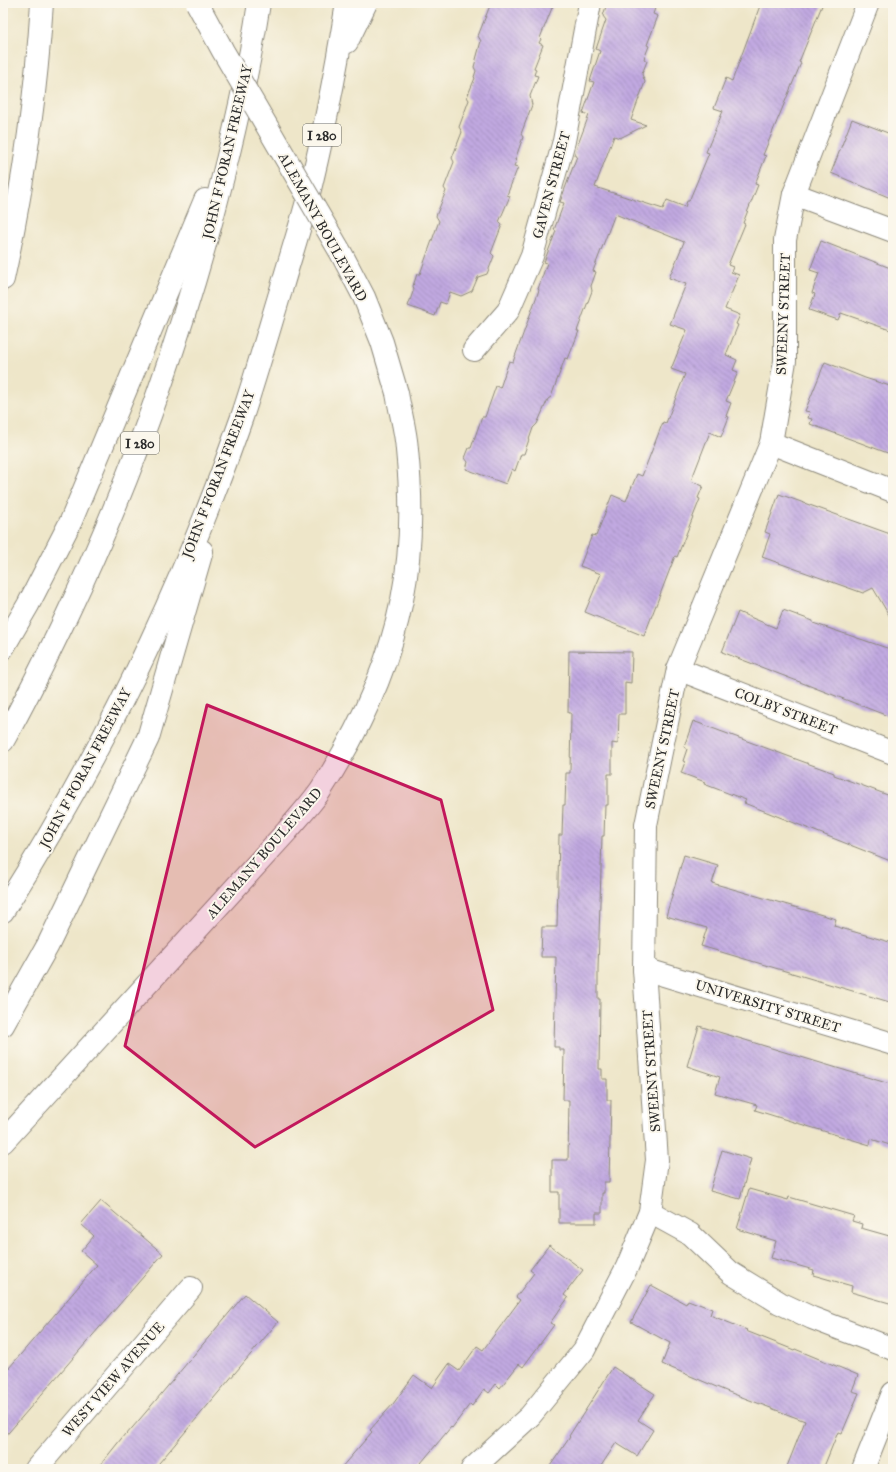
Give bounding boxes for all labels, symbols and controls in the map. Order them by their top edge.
street label: JOHN F FORAN FREEWAY [199,62,257,243]
road number: I 280 [303,124,341,146]
street label: GAVEN STREET [529,129,574,241]
street label: ALEMANY BOULEVARD [274,149,371,305]
street label: SWEENY STREET [773,252,794,375]
street label: JOHN F FORAN FREEWAY [178,387,260,563]
road number: I 280 [121,432,159,454]
street label: JOHN F FORAN FREEWAY [35,684,136,853]
street label: COLBY STREET [732,684,840,739]
street label: SWEENY STREET [641,687,684,811]
street label: ALEMANY BOULEVARD [202,784,326,923]
street label: UNIVERSITY STREET [693,976,843,1037]
street label: SWEENY STREET [639,1009,664,1133]
street label: WEST VIEW AVENUE [59,1318,168,1440]

